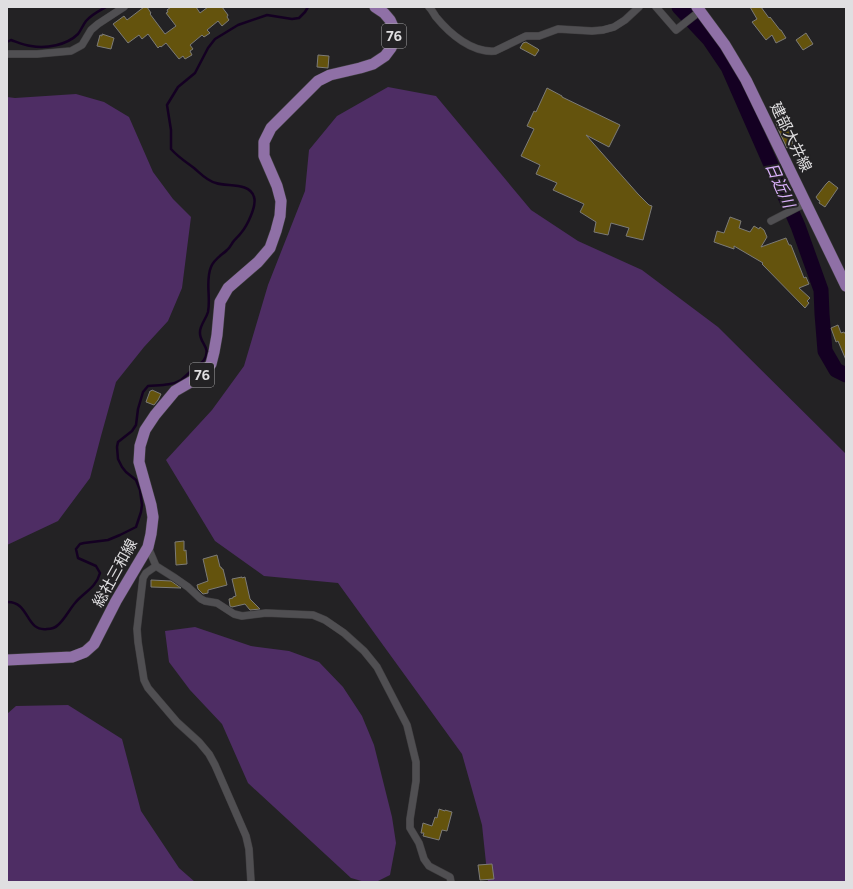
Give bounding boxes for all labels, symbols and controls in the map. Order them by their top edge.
road number: 76 [382,24,406,48]
street label: 建部大井線 [766,99,816,175]
water label: 日近川 [762,159,799,213]
road number: 76 [190,363,214,387]
street label: 総社三和線 [89,536,141,610]

